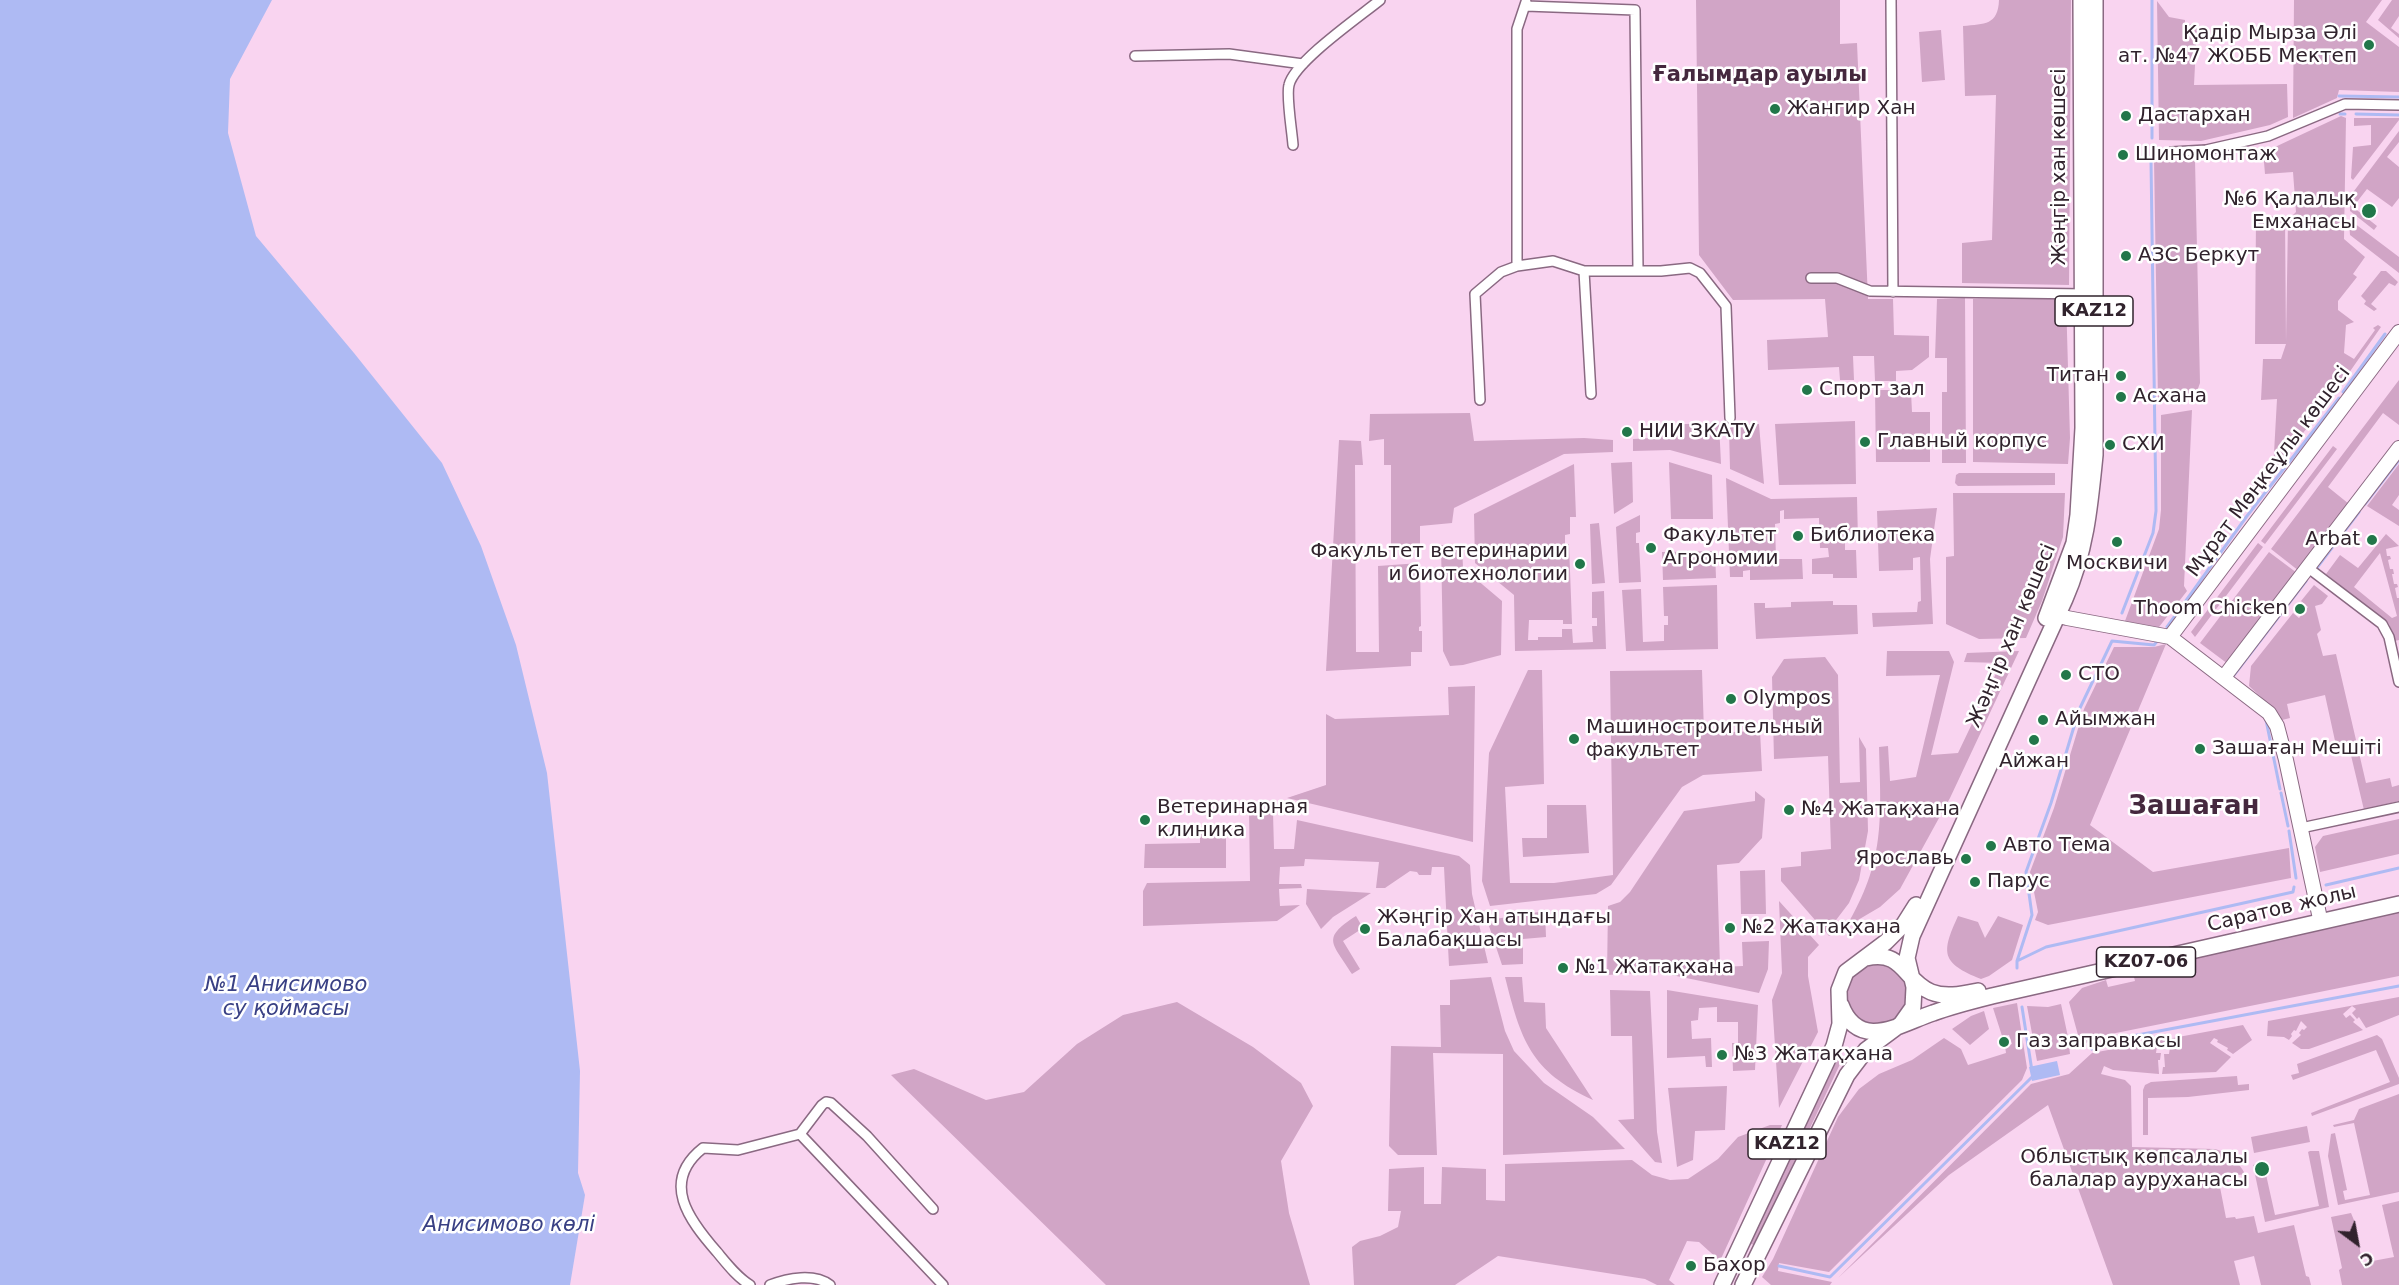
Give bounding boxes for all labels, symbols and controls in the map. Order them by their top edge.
place label: Қадір Мырза Әлі ат. №47 ЖОББ Мектеп [2118,22,2357,69]
marker: Қадір Мырза Әлі ат. №47 ЖОББ Мектеп [2362,38,2376,52]
district label: Ғалымдар ауылы [1653,63,1867,89]
street label: Жәңгір хан көшесі [2048,68,2072,266]
place label: Жангир Хан [1787,97,1915,121]
marker: Жангир Хан [1768,102,1782,116]
place label: Дастархан [2138,104,2251,128]
marker: Дастархан [2119,109,2133,123]
place label: Шиномонтаж [2135,143,2277,167]
marker: Шиномонтаж [2116,148,2130,162]
place label: №6 Қалалық Емханасы [2224,188,2356,235]
marker: №6 Қалалық Емханасы [2360,202,2378,220]
place label: АЗС Беркут [2138,244,2259,268]
marker: АЗС Беркут [2119,249,2133,263]
road number: KAZ12 [2055,296,2133,326]
street label: Мұрат Мөңкеұлы көшесі [2182,362,2356,582]
place label: Титан [2047,364,2109,388]
marker: Титан [2114,369,2128,383]
place label: Спорт зал [1819,378,1925,402]
marker: Спорт зал [1800,383,1814,397]
place label: Асхана [2133,385,2207,409]
marker: Асхана [2114,390,2128,404]
place label: НИИ ЗКАТУ [1639,420,1755,444]
marker: НИИ ЗКАТУ [1620,425,1634,439]
place label: Главный корпус [1877,430,2047,454]
place label: СХИ [2122,433,2165,457]
marker: Главный корпус [1858,435,1872,449]
marker: СХИ [2103,438,2117,452]
place label: Факультет Агрономии [1663,524,1779,571]
place label: Библиотека [1810,524,1935,548]
place label: Arbat [2305,528,2360,552]
marker: Библиотека [1791,529,1805,543]
marker: Arbat [2365,533,2379,547]
marker: Москвичи [2110,535,2124,549]
place label: Факультет ветеринарии и биотехнологии [1310,540,1568,587]
marker: Факультет Агрономии [1644,541,1658,555]
street label: Жәңгір хан көшесі [1962,541,2062,731]
place label: Москвичи [2066,552,2168,576]
marker: Факультет ветеринарии и биотехнологии [1573,557,1587,571]
place label: Thoom Chicken [2134,597,2288,621]
marker: Thoom Chicken [2293,602,2307,616]
place label: СТО [2078,663,2120,687]
marker: СТО [2059,668,2073,682]
place label: Olympos [1743,687,1831,711]
marker: Olympos [1724,692,1738,706]
place label: Айымжан [2055,708,2156,732]
marker: Айымжан [2036,713,2050,727]
place label: Машиностроительный факультет [1586,716,1823,763]
marker: Машиностроительный факультет [1567,732,1581,746]
marker: Айжан [2027,733,2041,747]
place label: Зашаған Мешіті [2212,737,2382,761]
marker: Зашаған Мешіті [2193,742,2207,756]
place label: Айжан [1999,750,2069,774]
district label: Зашаған [2129,791,2259,823]
place label: Ветеринарная клиника [1157,796,1308,843]
place label: №4 Жатақхана [1801,798,1960,822]
marker: №4 Жатақхана [1782,803,1796,817]
marker: Ветеринарная клиника [1138,813,1152,827]
place label: Авто Тема [2003,834,2111,858]
marker: Авто Тема [1984,839,1998,853]
place label: Ярославь [1856,847,1954,871]
marker: Ярославь [1959,852,1973,866]
place label: Парус [1987,870,2050,894]
marker: Парус [1968,875,1982,889]
street label: Саратов жолы [2205,880,2359,938]
place label: Жәңгір Хан атындағы Балабақшасы [1377,906,1611,953]
place label: №2 Жатақхана [1742,916,1901,940]
marker: №2 Жатақхана [1723,921,1737,935]
marker: Жәңгір Хан атындағы Балабақшасы [1358,922,1372,936]
road number: KZ07-06 [2096,947,2196,977]
place label: №1 Жатақхана [1575,956,1734,980]
marker: №1 Жатақхана [1556,961,1570,975]
water label: №1 Анисимово су қоймасы [205,973,367,1023]
place label: Газ заправкасы [2016,1030,2181,1054]
marker: Газ заправкасы [1997,1035,2011,1049]
place label: №3 Жатақхана [1734,1043,1893,1067]
marker: №3 Жатақхана [1715,1048,1729,1062]
road number: KAZ12 [1748,1129,1826,1159]
place label: Облыстық көпсалалы балалар ауруханасы [2020,1146,2248,1193]
marker: Облыстық көпсалалы балалар ауруханасы [2253,1160,2271,1178]
water label: Анисимово көлі [423,1213,595,1239]
north arrow [2327,1213,2387,1273]
text: С [2357,1248,2377,1270]
place label: Бахор [1703,1254,1766,1278]
marker: Бахор [1684,1259,1698,1273]

